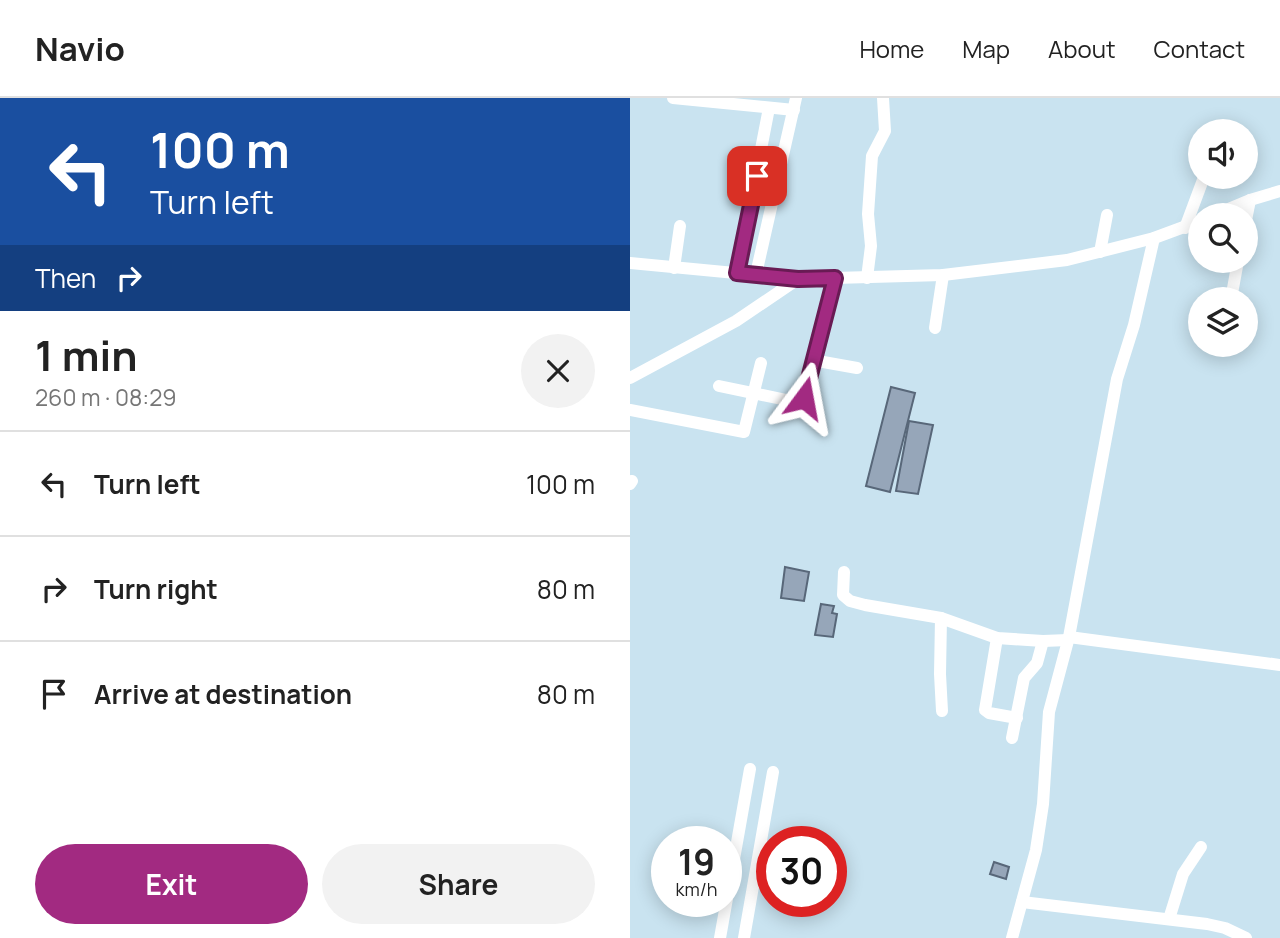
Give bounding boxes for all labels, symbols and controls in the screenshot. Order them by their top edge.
text: Navio [35,26,125,71]
text: Home [859,32,924,65]
text: Map [962,32,1010,65]
text: About [1048,32,1116,65]
text: Contact [1154,32,1245,65]
text: 100 m [150,116,290,183]
map controls [1188,119,1258,357]
button: sound [1188,119,1258,189]
icon: left [35,126,126,217]
pin [727,146,787,206]
icon: arrive [738,157,776,195]
text: Turn left [150,180,274,224]
button: search [1188,203,1258,273]
icon: right [110,259,148,297]
text: Then [35,260,96,296]
button: layers [1188,287,1258,357]
text: 1 min [35,326,138,384]
button: close [521,334,595,408]
position arrow [767,361,841,435]
text: 260 m · 08:29 [35,381,177,413]
icon: left [35,465,73,503]
text: Turn left [94,466,201,502]
text: 100 m [526,466,595,502]
icon: right [35,570,73,608]
text: Turn right [94,571,218,607]
text: 80 m [537,571,595,607]
icon: arrive [35,675,73,713]
text: Arrive at destination [94,676,352,712]
text: 80 m [537,676,595,712]
speed limit sign: 30 [756,826,847,917]
text: 19 [678,838,715,886]
button: Exit [35,844,308,924]
button: Share [322,844,595,924]
text: km/h [676,877,717,901]

